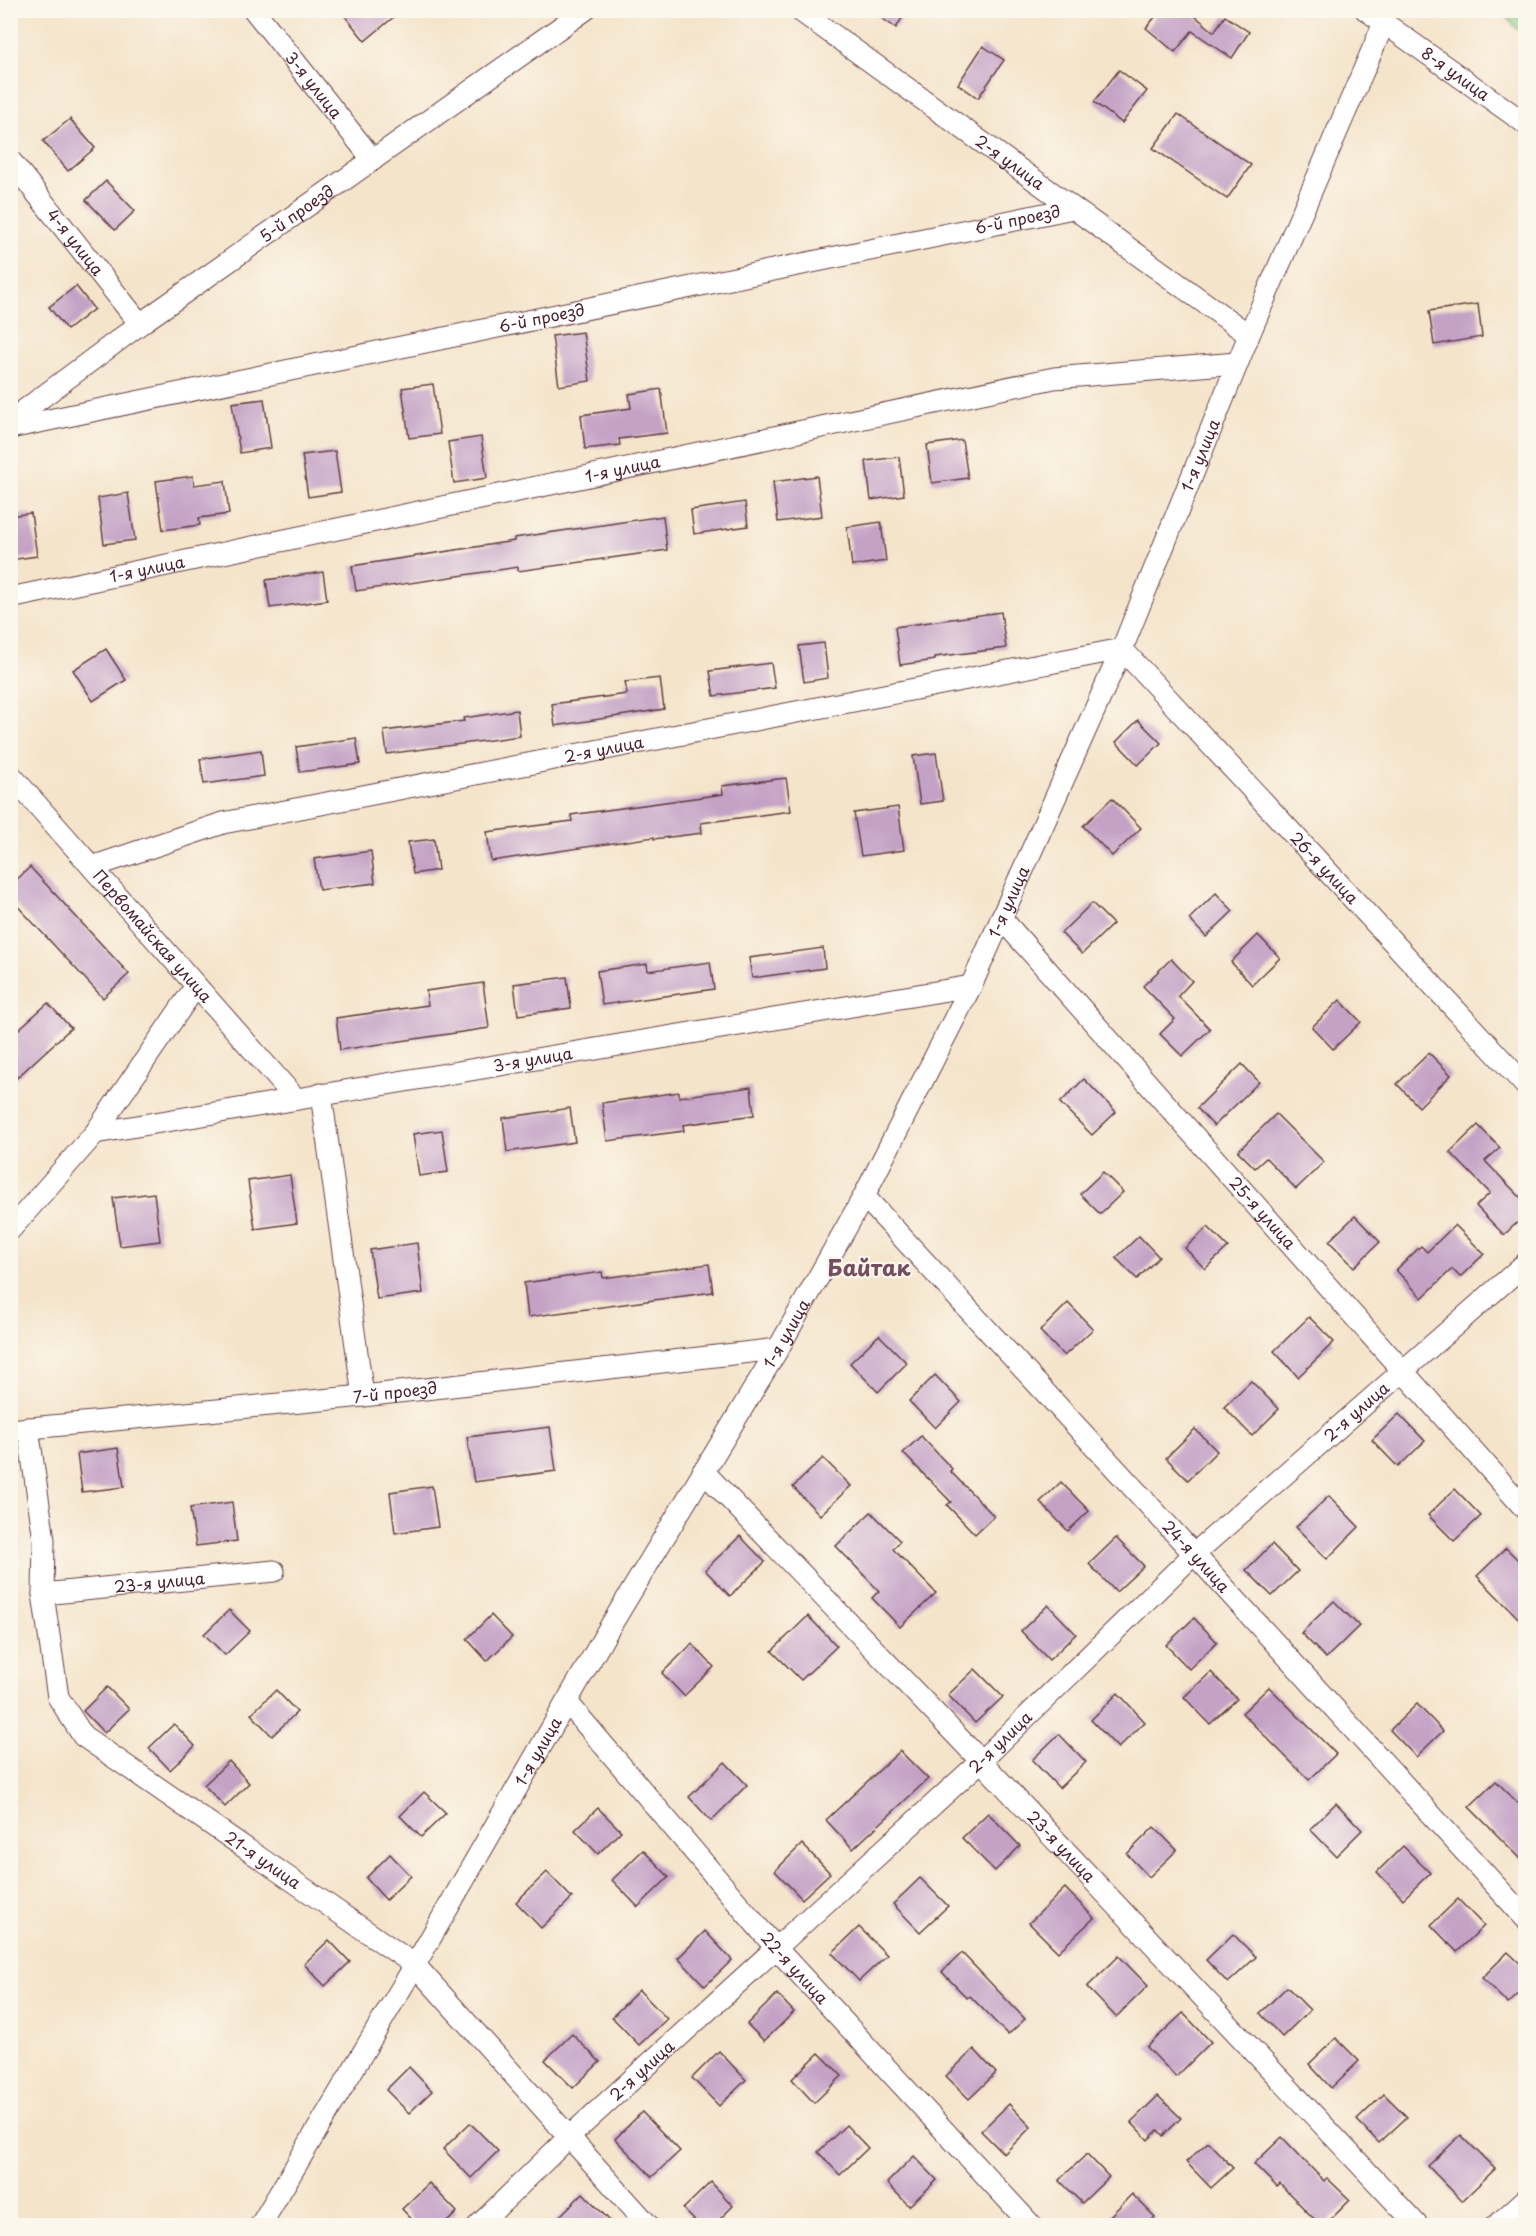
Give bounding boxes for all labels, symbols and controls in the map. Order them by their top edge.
street label: 8-я улица [1417,40,1495,106]
street label: 3-я улица [280,46,349,123]
street label: 2-я улица [971,128,1050,195]
street label: 5-й проезд [254,178,338,247]
street label: 6-й проезд [972,198,1062,239]
street label: 4-я улица [42,203,110,280]
street label: 6-й проезд [496,296,587,338]
street label: 1-я улица [1174,415,1225,495]
street label: 1-я улица [583,448,662,488]
street label: 1-я улица [107,549,187,588]
street label: 2-я улица [562,729,645,768]
street label: 26-я улица [1285,826,1365,909]
street label: 1-я улица [981,862,1034,941]
street label: Первомайская улица [88,864,219,1007]
street label: 3-я улица [491,1040,574,1077]
street label: 25-я улица [1224,1170,1302,1254]
district label: Байтак [828,1250,911,1283]
street label: 1-я улица [756,1294,815,1372]
street label: 7-й проезд [352,1375,438,1408]
street label: 2-я улица [1318,1375,1394,1446]
street label: 24-я улица [1157,1514,1236,1597]
street label: 23-я улица [113,1565,206,1598]
street label: 2-я улица [962,1705,1037,1778]
street label: 1-я улица [508,1712,567,1790]
street label: 23-я улица [1022,1804,1102,1887]
street label: 21-я улица [221,1824,306,1894]
street label: 22-я улица [756,1926,835,2009]
street label: 2-я улица [604,2034,679,2106]

